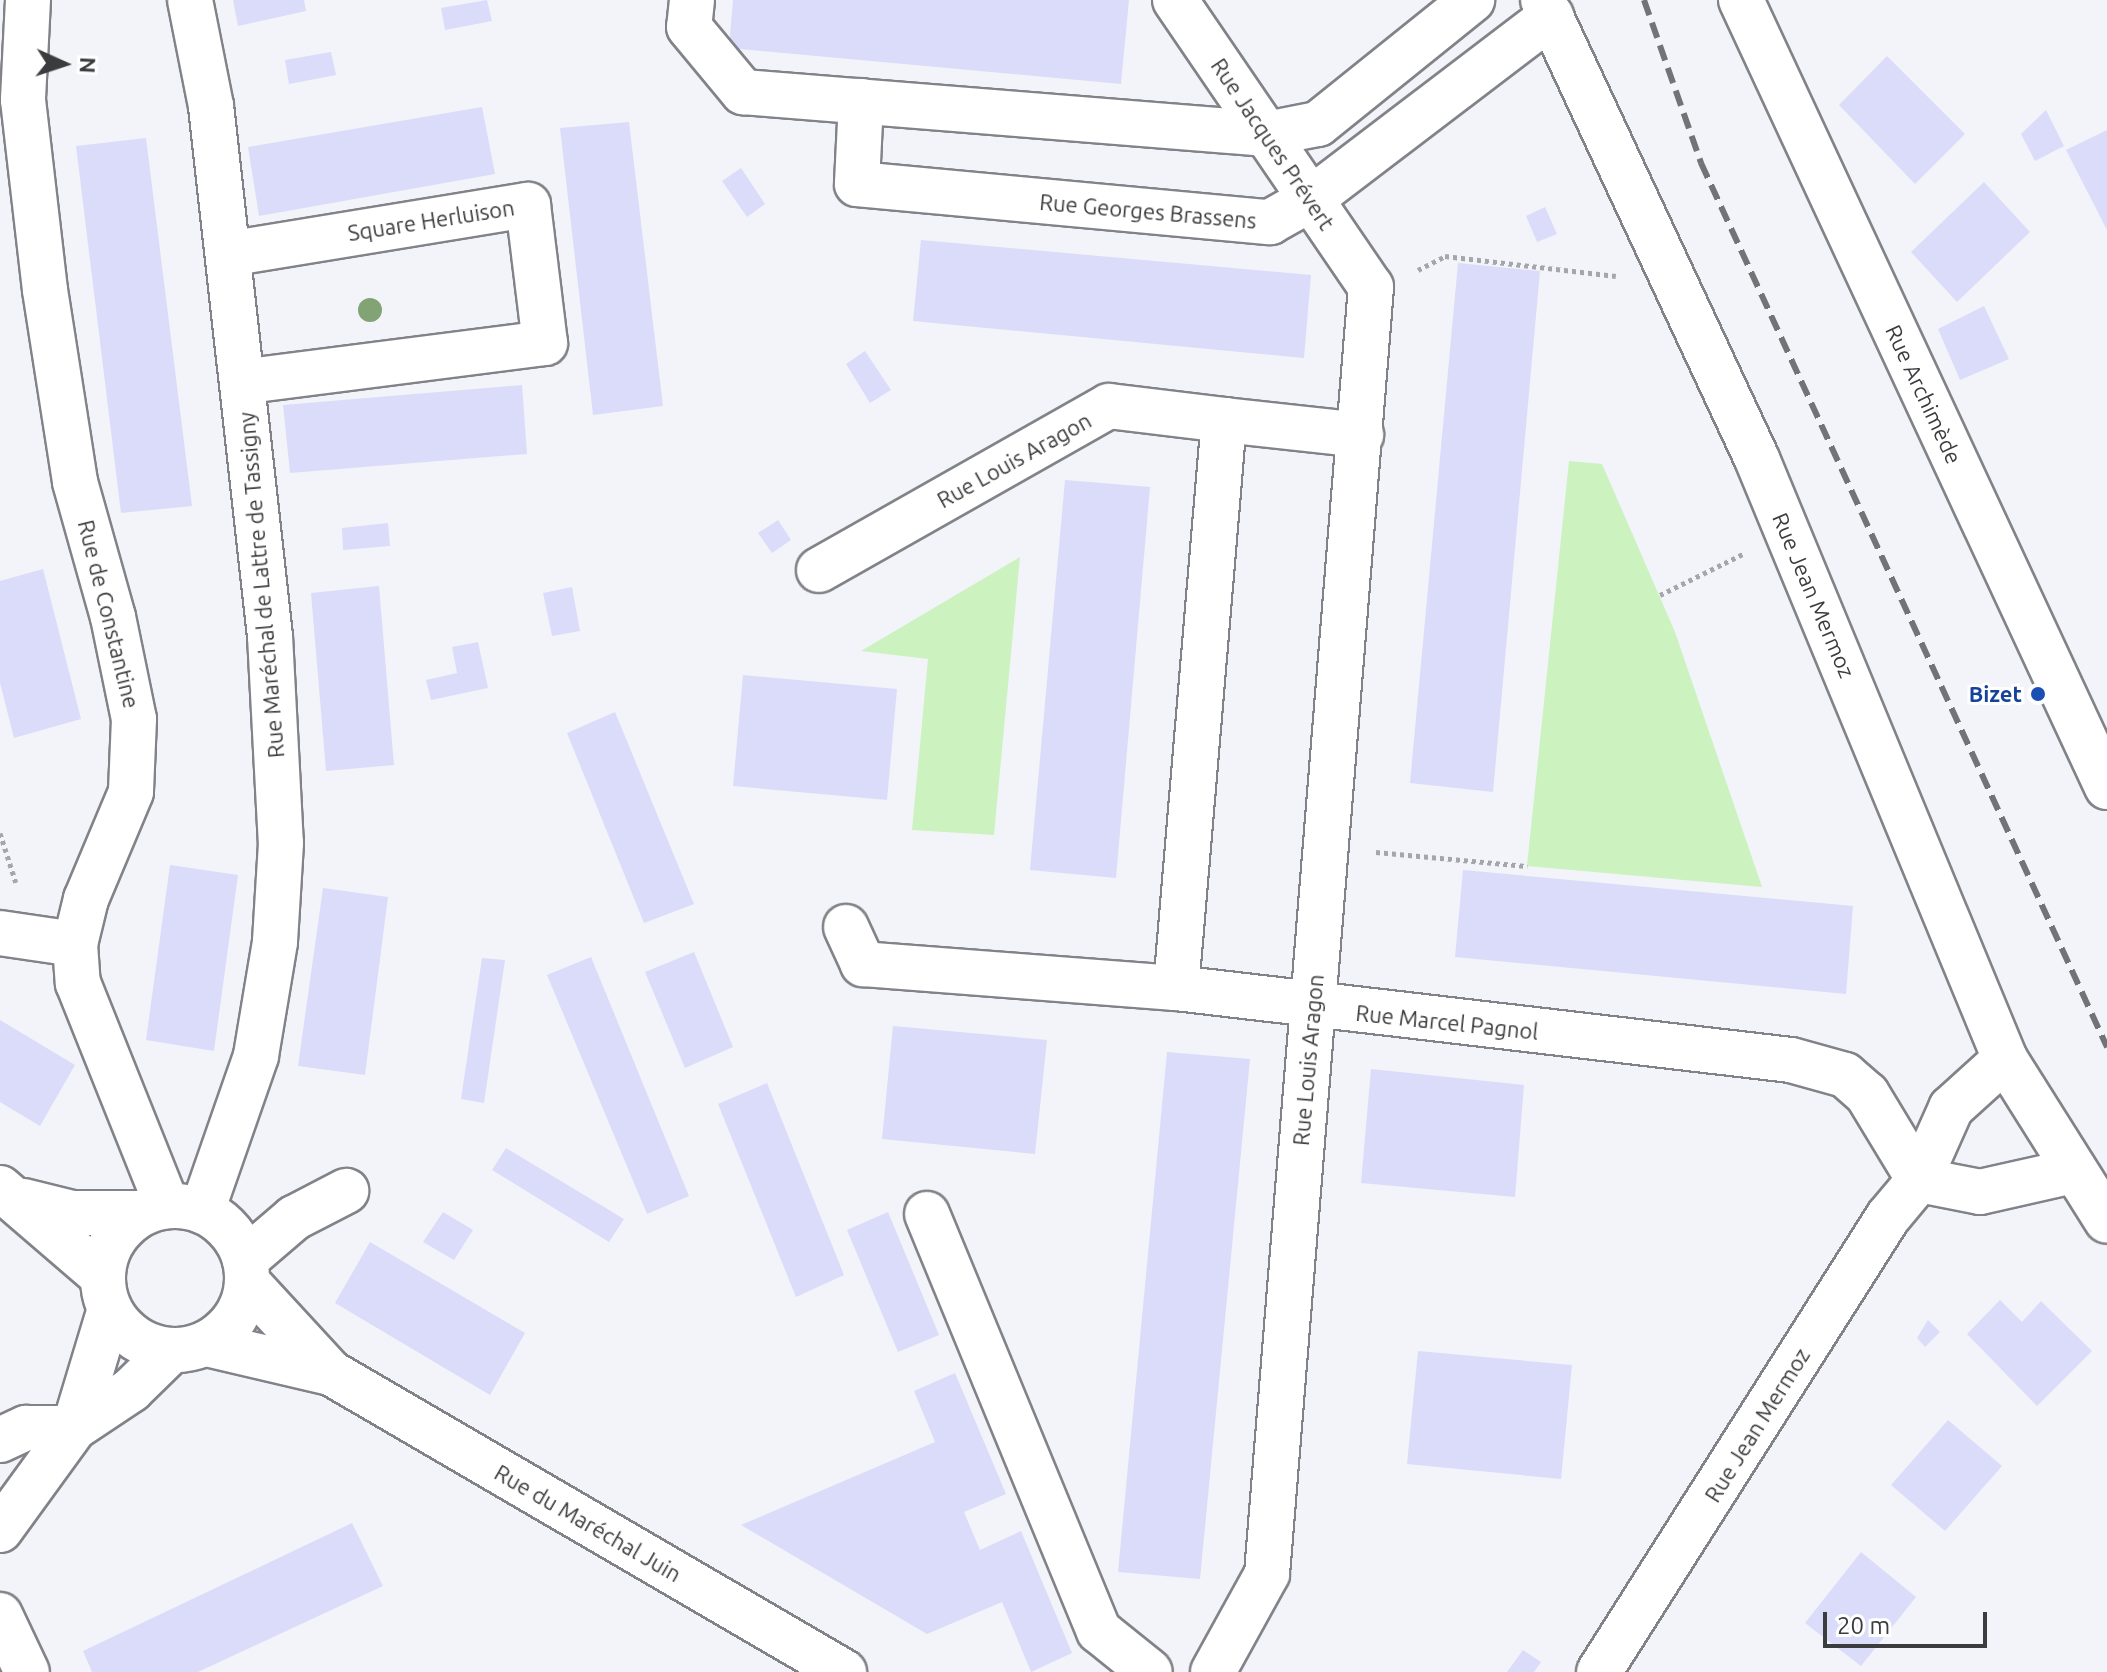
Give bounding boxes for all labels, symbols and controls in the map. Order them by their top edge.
north arrow [24,24,104,104]
street label: Rue Jacques Prévert [1206,53,1340,235]
text: N [76,56,101,74]
street label: Rue Georges Brassens [1038,188,1258,234]
street label: Square Herluison [346,194,516,246]
street label: Rue Archimède [1880,320,1968,468]
street label: Rue Louis Aragon [932,407,1096,513]
street label: Rue Maréchal de Lattre de Tassigny [233,411,289,759]
street label: Rue Jean Mermoz [1767,509,1861,681]
street label: Rue de Constantine [73,517,145,711]
place label: Bizet [1969,681,2022,707]
marker: Bizet [2029,685,2047,703]
street label: Rue Louis Aragon [1287,973,1329,1147]
street label: Rue Marcel Pagnol [1354,999,1540,1045]
street label: Rue Jean Mermoz [1699,1343,1815,1507]
street label: Rue du Maréchal Juin [490,1459,686,1587]
scale bar [1827,1596,1991,1646]
text: 20 m [1837,1612,1890,1639]

